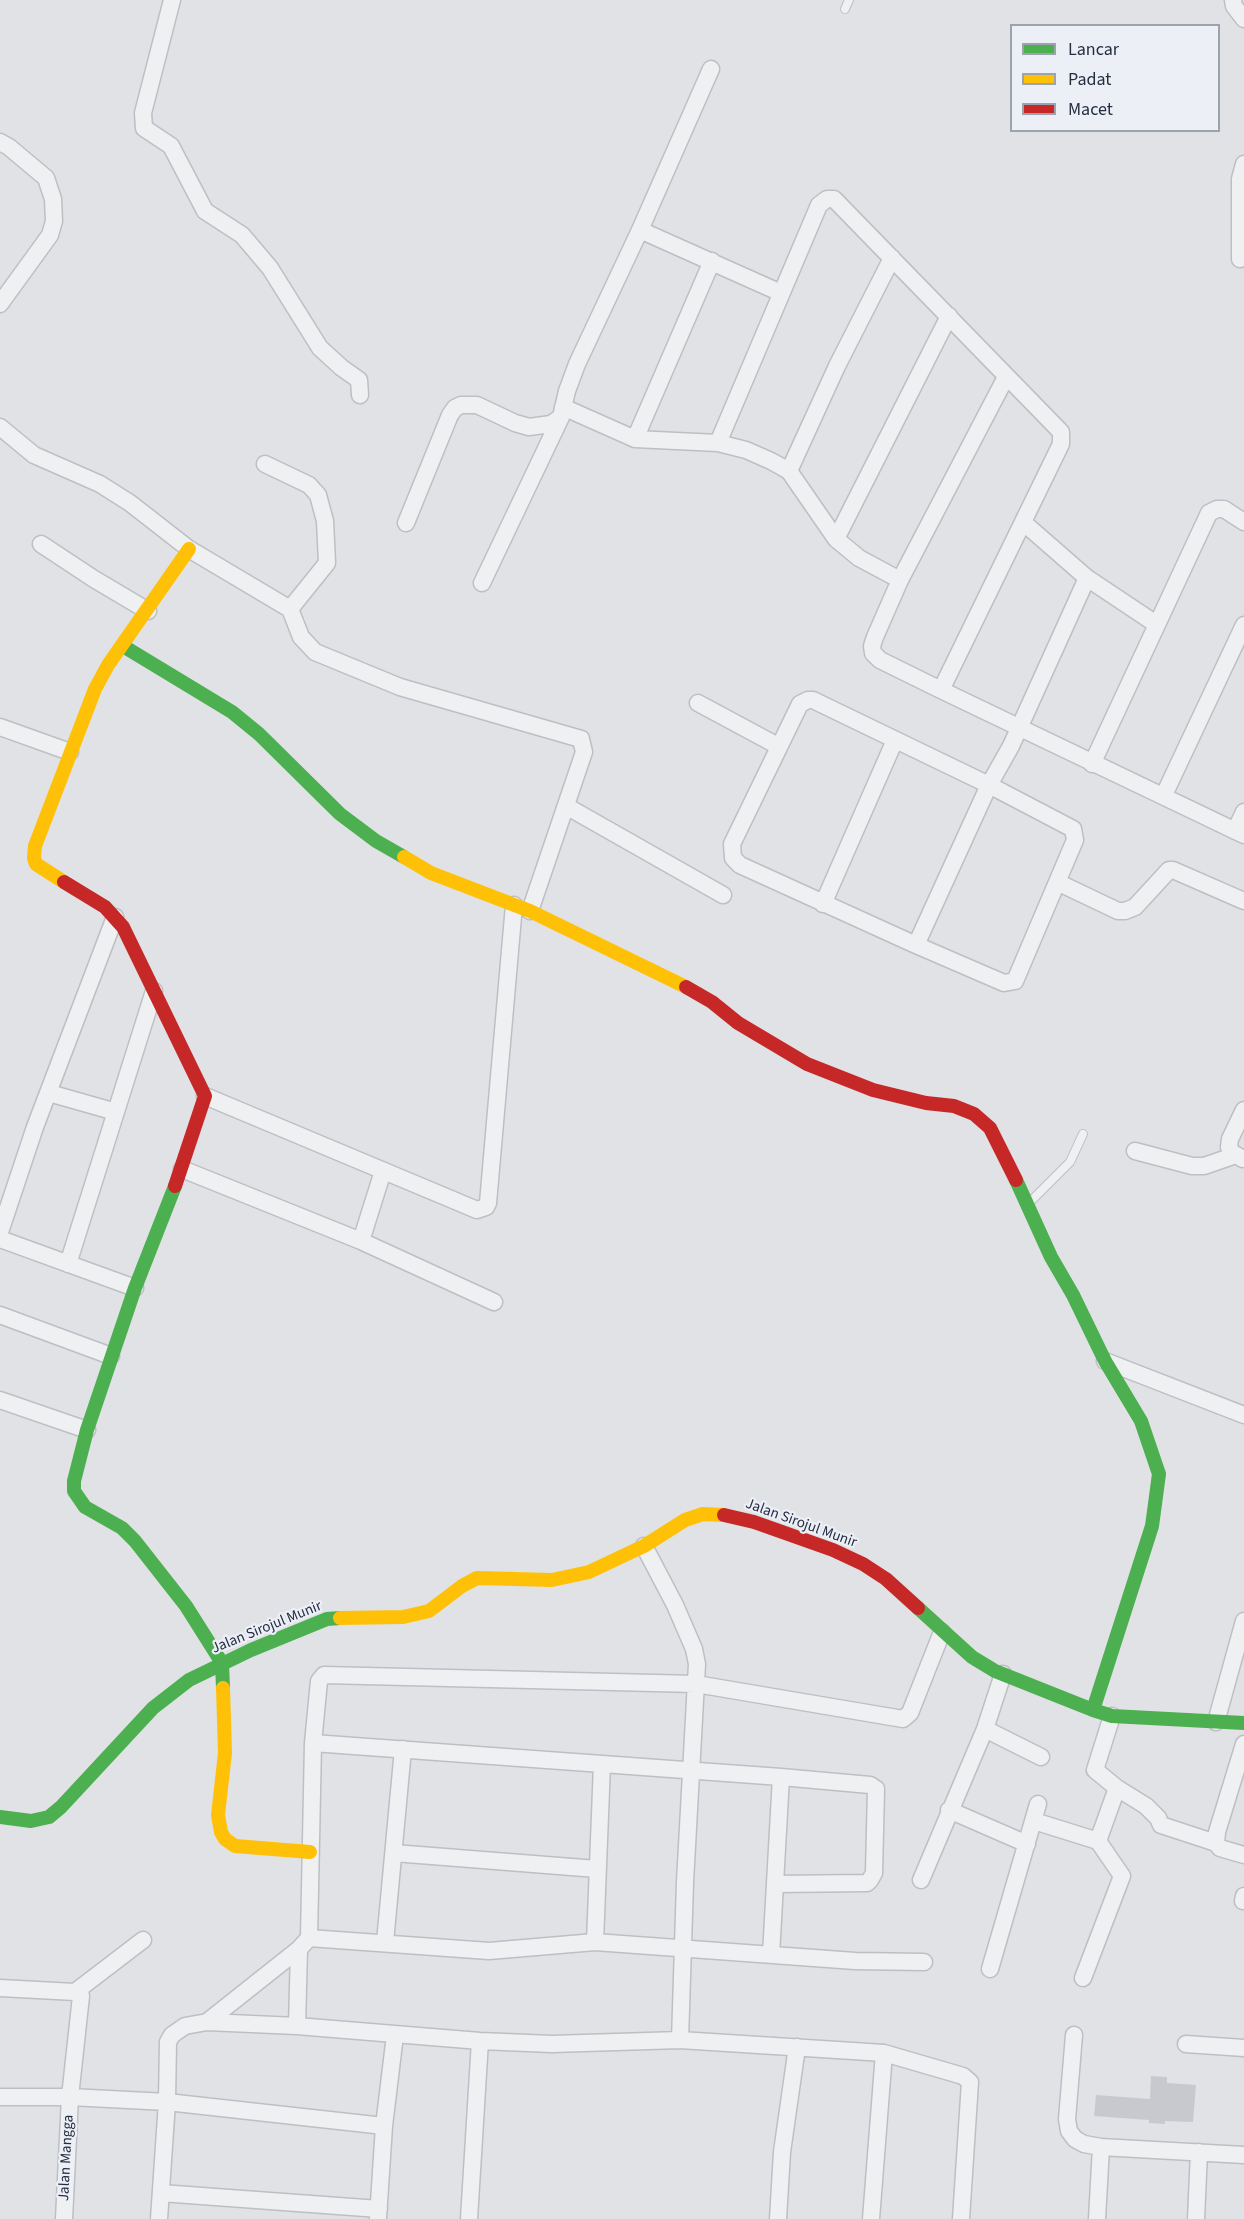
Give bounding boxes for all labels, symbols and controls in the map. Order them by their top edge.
legend [1010,24,1220,132]
text: Lancar [1068,37,1119,62]
text: Padat [1068,67,1111,92]
text: Macet [1068,97,1113,122]
street label: Jalan Sirojul Munir [743,1496,859,1552]
street label: Jalan Sirojul Munir [209,1598,325,1658]
street label: Jalan Mangga [56,2114,78,2202]

